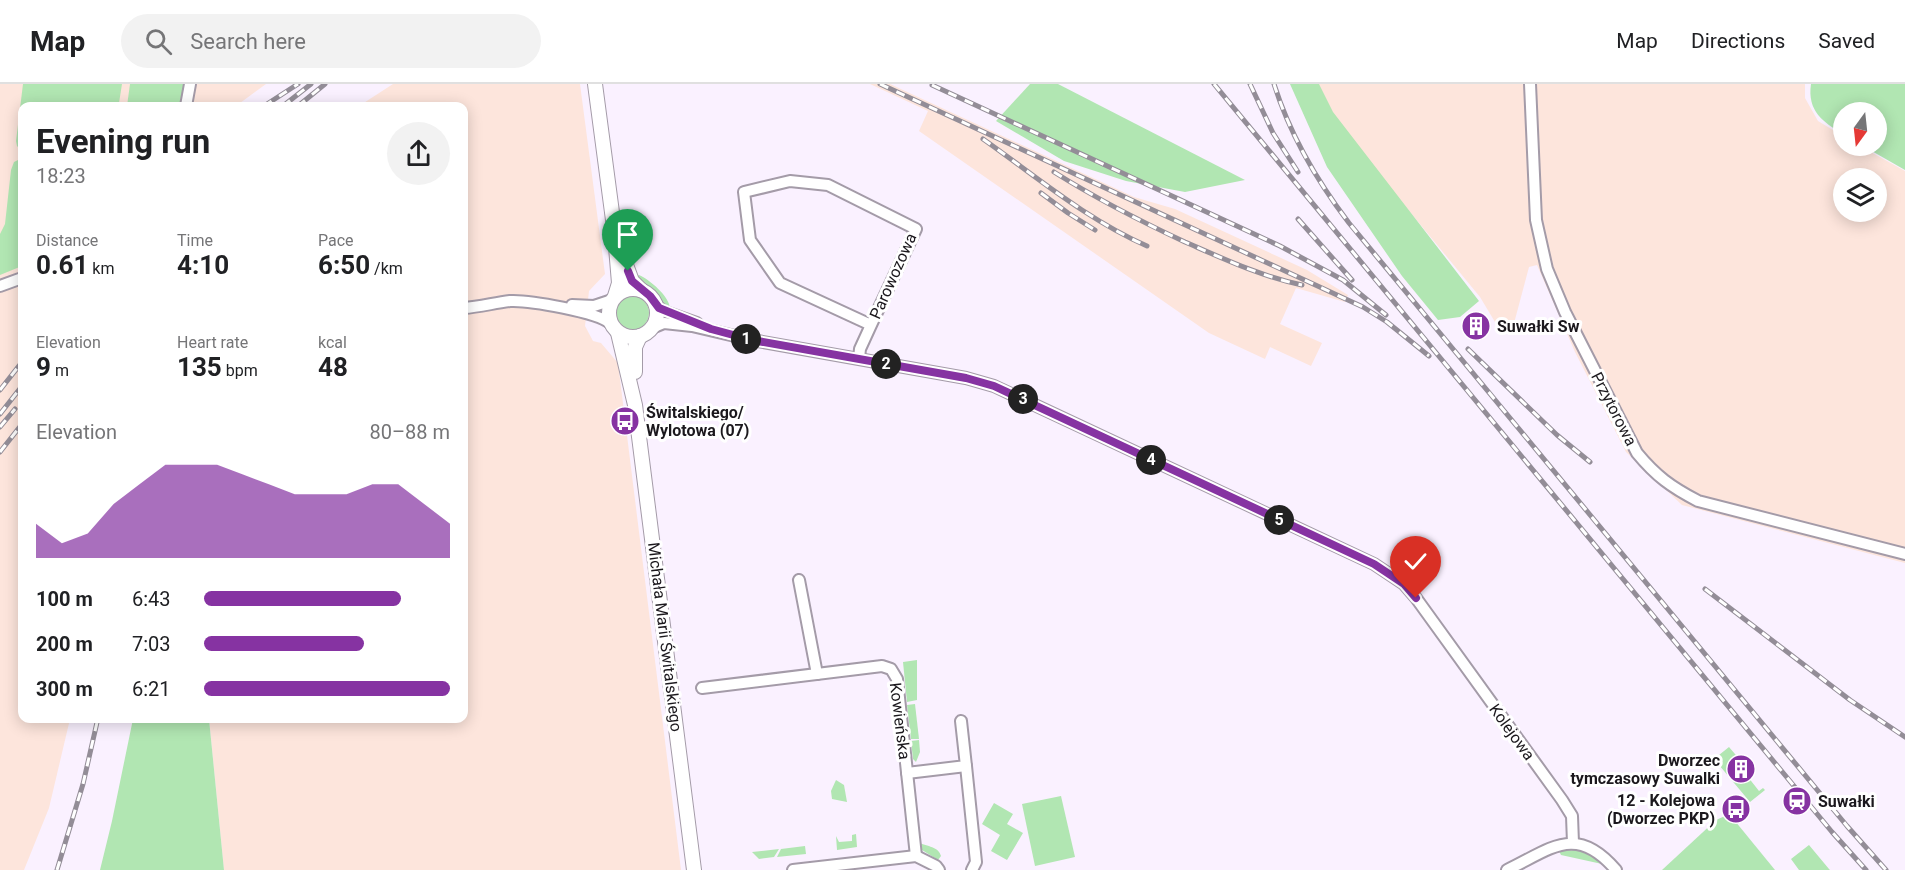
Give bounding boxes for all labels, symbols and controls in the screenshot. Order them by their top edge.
search box [121,14,541,68]
text: Map [30,25,85,58]
icon: search [142,25,175,58]
text: Search here [190,29,306,54]
text: Map [1616,29,1658,53]
text: Directions [1691,29,1785,53]
text: Saved [1818,29,1875,53]
north arrow [1833,102,1887,156]
map controls [1833,102,1887,222]
text: Evening run [36,122,210,161]
button: share [387,122,450,185]
text: 18:23 [36,164,86,188]
button: layers [1833,168,1887,222]
pin [602,209,653,271]
icon: arrive [611,218,644,251]
street label: Parowozowa [866,230,920,322]
text: Distance [36,231,98,250]
text: Time [177,231,213,250]
text: Pace [318,231,354,250]
text: 0.61 [36,250,88,280]
text: 4:10 [177,250,229,280]
text: 6:50 [318,250,370,280]
text: km [88,259,114,278]
text: /km [370,259,403,278]
building icon: Suwałki Sw [1460,310,1492,342]
place label: Suwałki Sw [1497,317,1580,336]
pin: 1 [731,324,761,354]
text: 1 [741,329,751,348]
text: Elevation [36,333,101,352]
text: Heart rate [177,333,248,352]
text: kcal [318,333,347,352]
pin: 2 [871,349,901,379]
text: 9 [36,352,51,382]
text: 135 [177,352,222,382]
text: 48 [318,352,348,382]
text: 2 [881,354,891,373]
text: m [51,361,69,380]
text: bpm [222,361,258,380]
street label: Przytorowa [1587,369,1641,449]
pin: 3 [1008,384,1038,414]
text: 3 [1018,389,1028,408]
place label: Świtalskiego/ Wylotowa (07) [646,403,749,440]
bus stop icon: Świtalskiego/ Wylotowa (07) [609,405,641,437]
text: Elevation [36,420,117,444]
text: 80–88 m [369,420,450,444]
pin: 4 [1136,445,1166,475]
text: 4 [1146,450,1156,469]
pin: 5 [1264,505,1294,535]
text: 5 [1274,510,1284,529]
pin [1390,536,1441,598]
street label: Michała Marii Świtalskiego [644,541,687,733]
icon: check [1399,545,1432,578]
text: 100 m [36,587,93,611]
text: 6:43 [132,587,171,611]
text: 200 m [36,632,93,656]
text: 7:03 [132,632,171,656]
text: 300 m [36,677,93,701]
text: 6:21 [132,677,171,701]
street label: Kowieńska [886,681,914,761]
street label: Kolejowa [1485,700,1539,764]
place label: Dworzec tymczasowy Suwalki [1570,751,1720,788]
building icon: Dworzec tymczasowy Suwalki [1725,753,1757,785]
station icon: Suwałki [1781,785,1813,817]
place label: 12 - Kolejowa (Dworzec PKP) [1607,791,1715,828]
place label: Suwałki [1818,792,1875,811]
bus stop icon: 12 - Kolejowa (Dworzec PKP) [1720,793,1752,825]

